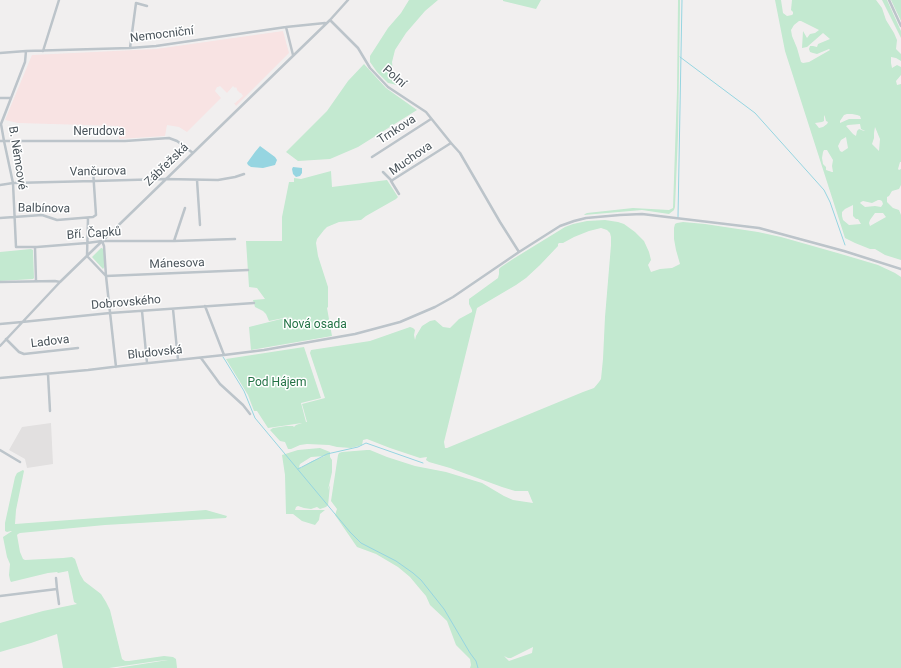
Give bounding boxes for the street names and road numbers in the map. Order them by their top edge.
street label: Nemocniční [129,24,195,46]
street label: Polní [379,63,409,91]
street label: Trnkova [375,112,419,148]
street label: B. Němcové [5,125,29,191]
street label: Nerudova [73,125,125,139]
street label: Muchova [387,139,435,179]
street label: Zábřežská [142,141,192,189]
street label: Vančurova [70,164,126,180]
street label: Balbínova [18,201,70,217]
street label: Bří. Čapků [66,225,122,243]
street label: Mánesova [149,256,205,272]
street label: Dobrovského [91,293,161,313]
street label: Ladova [30,332,70,352]
street label: Bludovská [127,343,183,363]

